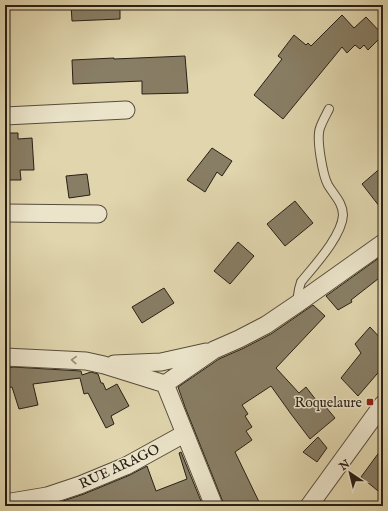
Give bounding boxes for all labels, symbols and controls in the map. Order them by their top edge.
one-way arrow [71,356,77,365]
place label: Roquelaure [295,394,363,412]
marker: Roquelaure [365,397,375,407]
street label: RUE ARAGO [76,440,163,493]
north arrow [330,453,370,493]
text: N [336,457,353,475]

